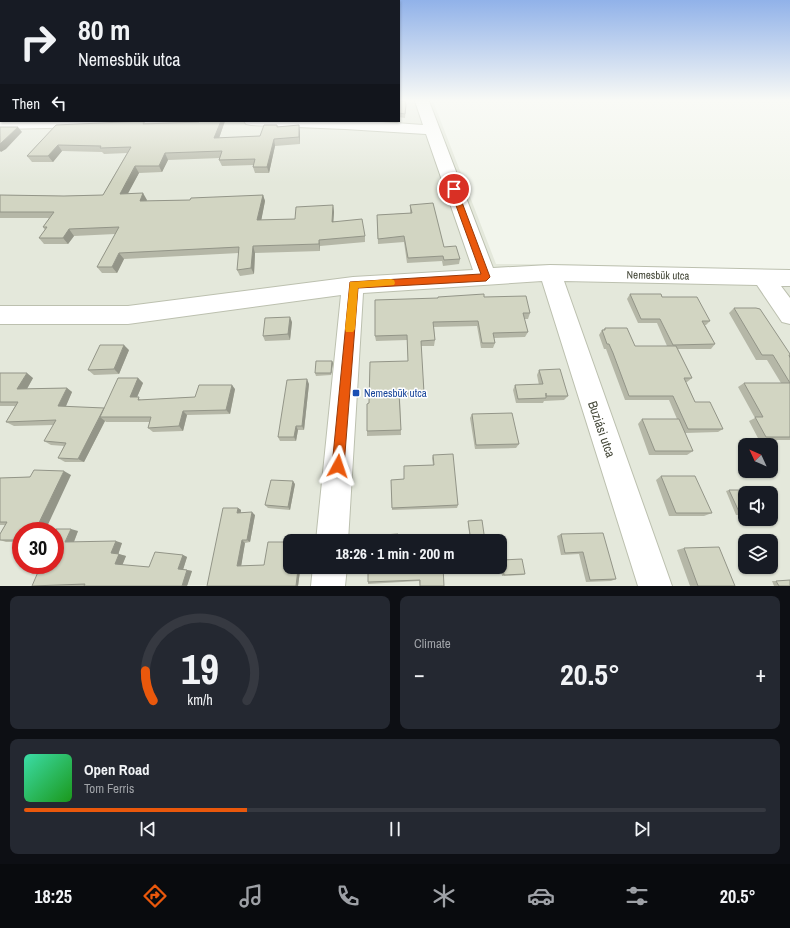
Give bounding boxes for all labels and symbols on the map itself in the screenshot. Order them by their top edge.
pin [437,172,471,206]
street label: Nemesbük utca [627,267,689,283]
place label: Nemesbük utca [364,386,427,400]
marker: Nemesbük utca [351,388,361,398]
street label: Buziási utca [584,399,619,460]
north arrow [738,438,778,478]
position arrow [317,445,359,487]
speed limit sign: 30 [12,522,64,574]

